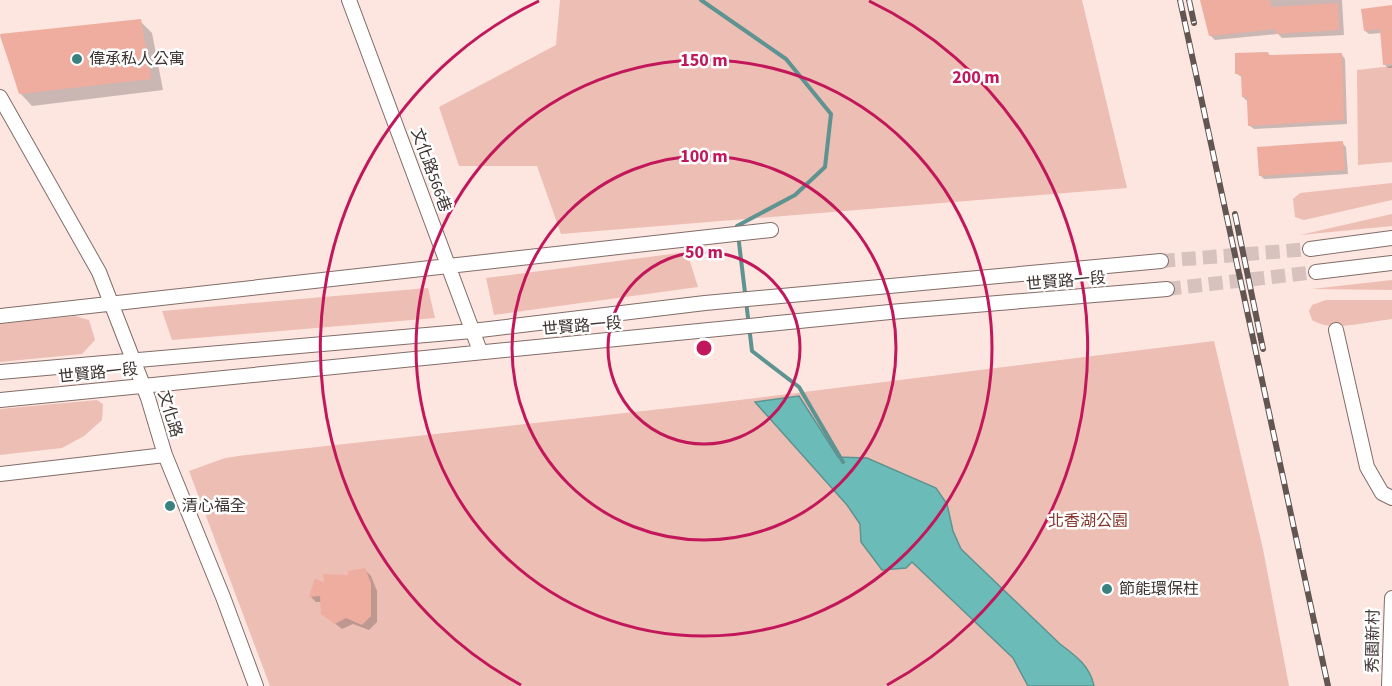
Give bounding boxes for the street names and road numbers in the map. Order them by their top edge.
street label: 文化路566巷 [406,125,456,215]
street label: 世賢路一段 [1025,267,1107,295]
street label: 世賢路一段 [541,312,623,340]
street label: 世賢路一段 [57,358,139,388]
street label: 文化路 [152,388,188,440]
street label: 秀園新村 [1361,609,1385,673]

